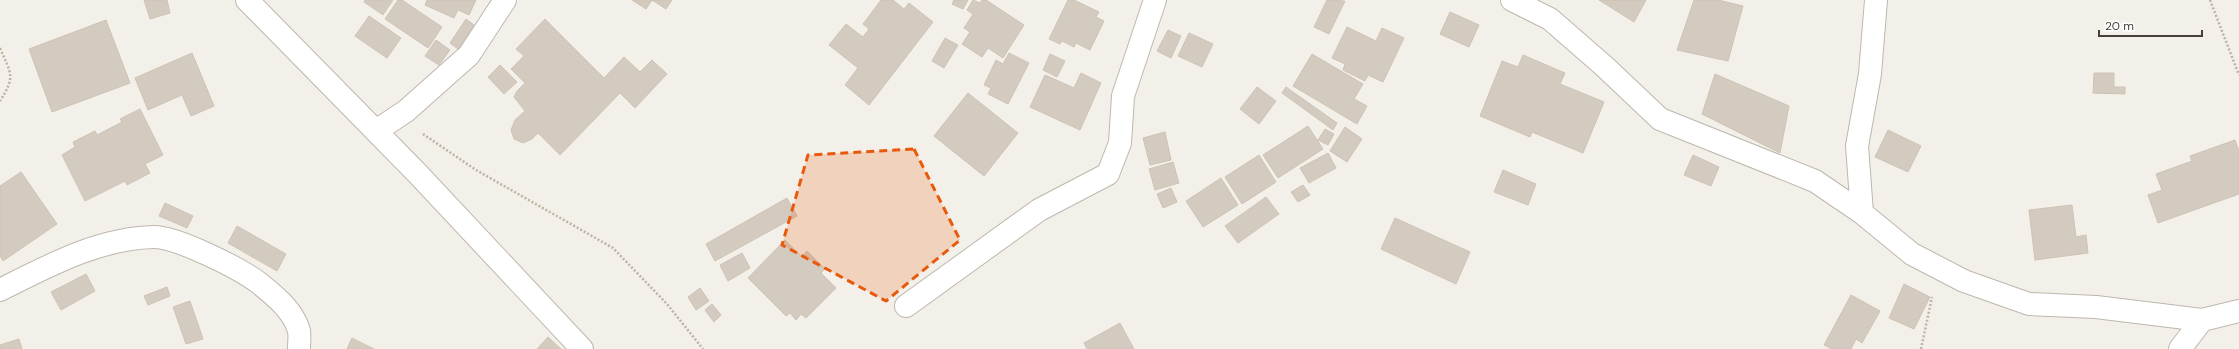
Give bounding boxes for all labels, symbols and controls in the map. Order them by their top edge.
scale bar [2099,12,2202,38]
text: 20 m [2105,18,2134,34]

